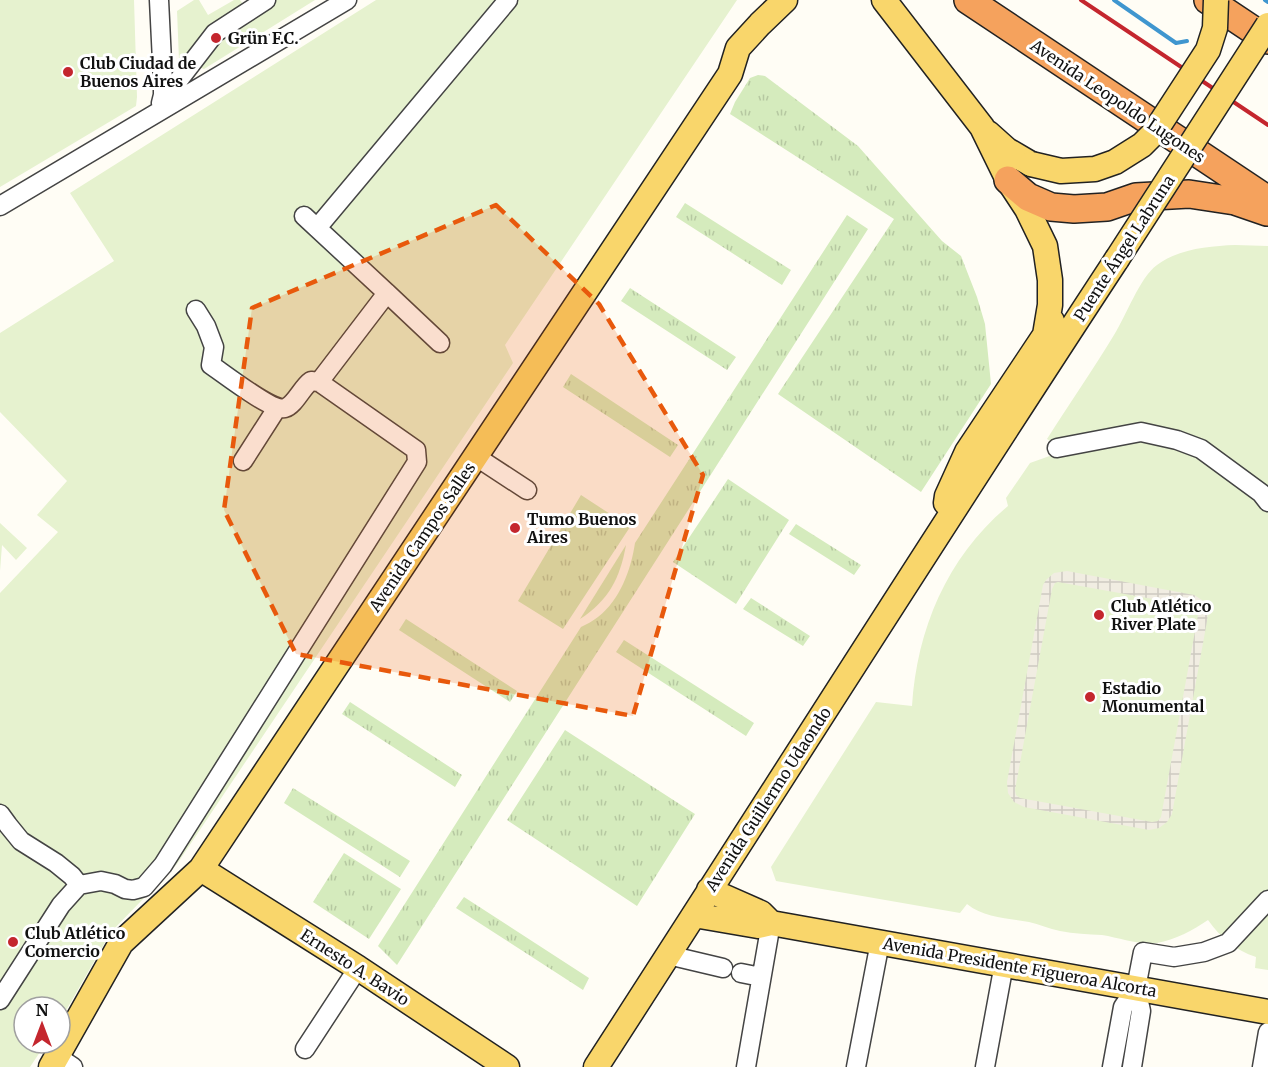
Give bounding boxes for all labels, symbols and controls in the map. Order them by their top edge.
place label: Grün F.C. [228,28,299,48]
marker: Grün F.C. [209,31,223,45]
street label: Avenida Leopoldo Lugones [1026,35,1209,167]
place label: Club Ciudad de Buenos Aires [80,53,197,91]
marker: Club Ciudad de Buenos Aires [61,65,75,79]
street label: Puente Ángel Labruna [1069,171,1179,325]
street label: Avenida Campos Salles [364,458,480,616]
place label: Tumo Buenos Aires [526,509,637,547]
marker: Tumo Buenos Aires [508,521,522,535]
place label: Club Atlético River Plate [1111,596,1212,634]
marker: Club Atlético River Plate [1092,608,1106,622]
place label: Estadio Monumental [1102,678,1205,716]
marker: Estadio Monumental [1083,690,1097,704]
street label: Avenida Guillermo Udaondo [700,703,835,896]
place label: Club Atlético Comercio [25,923,126,961]
street label: Ernesto A. Bavio [297,924,413,1010]
street label: Avenida Presidente Figueroa Alcorta [881,933,1159,1001]
marker: Club Atlético Comercio [6,935,20,949]
north arrow [12,995,72,1055]
text: N [36,1000,49,1020]

